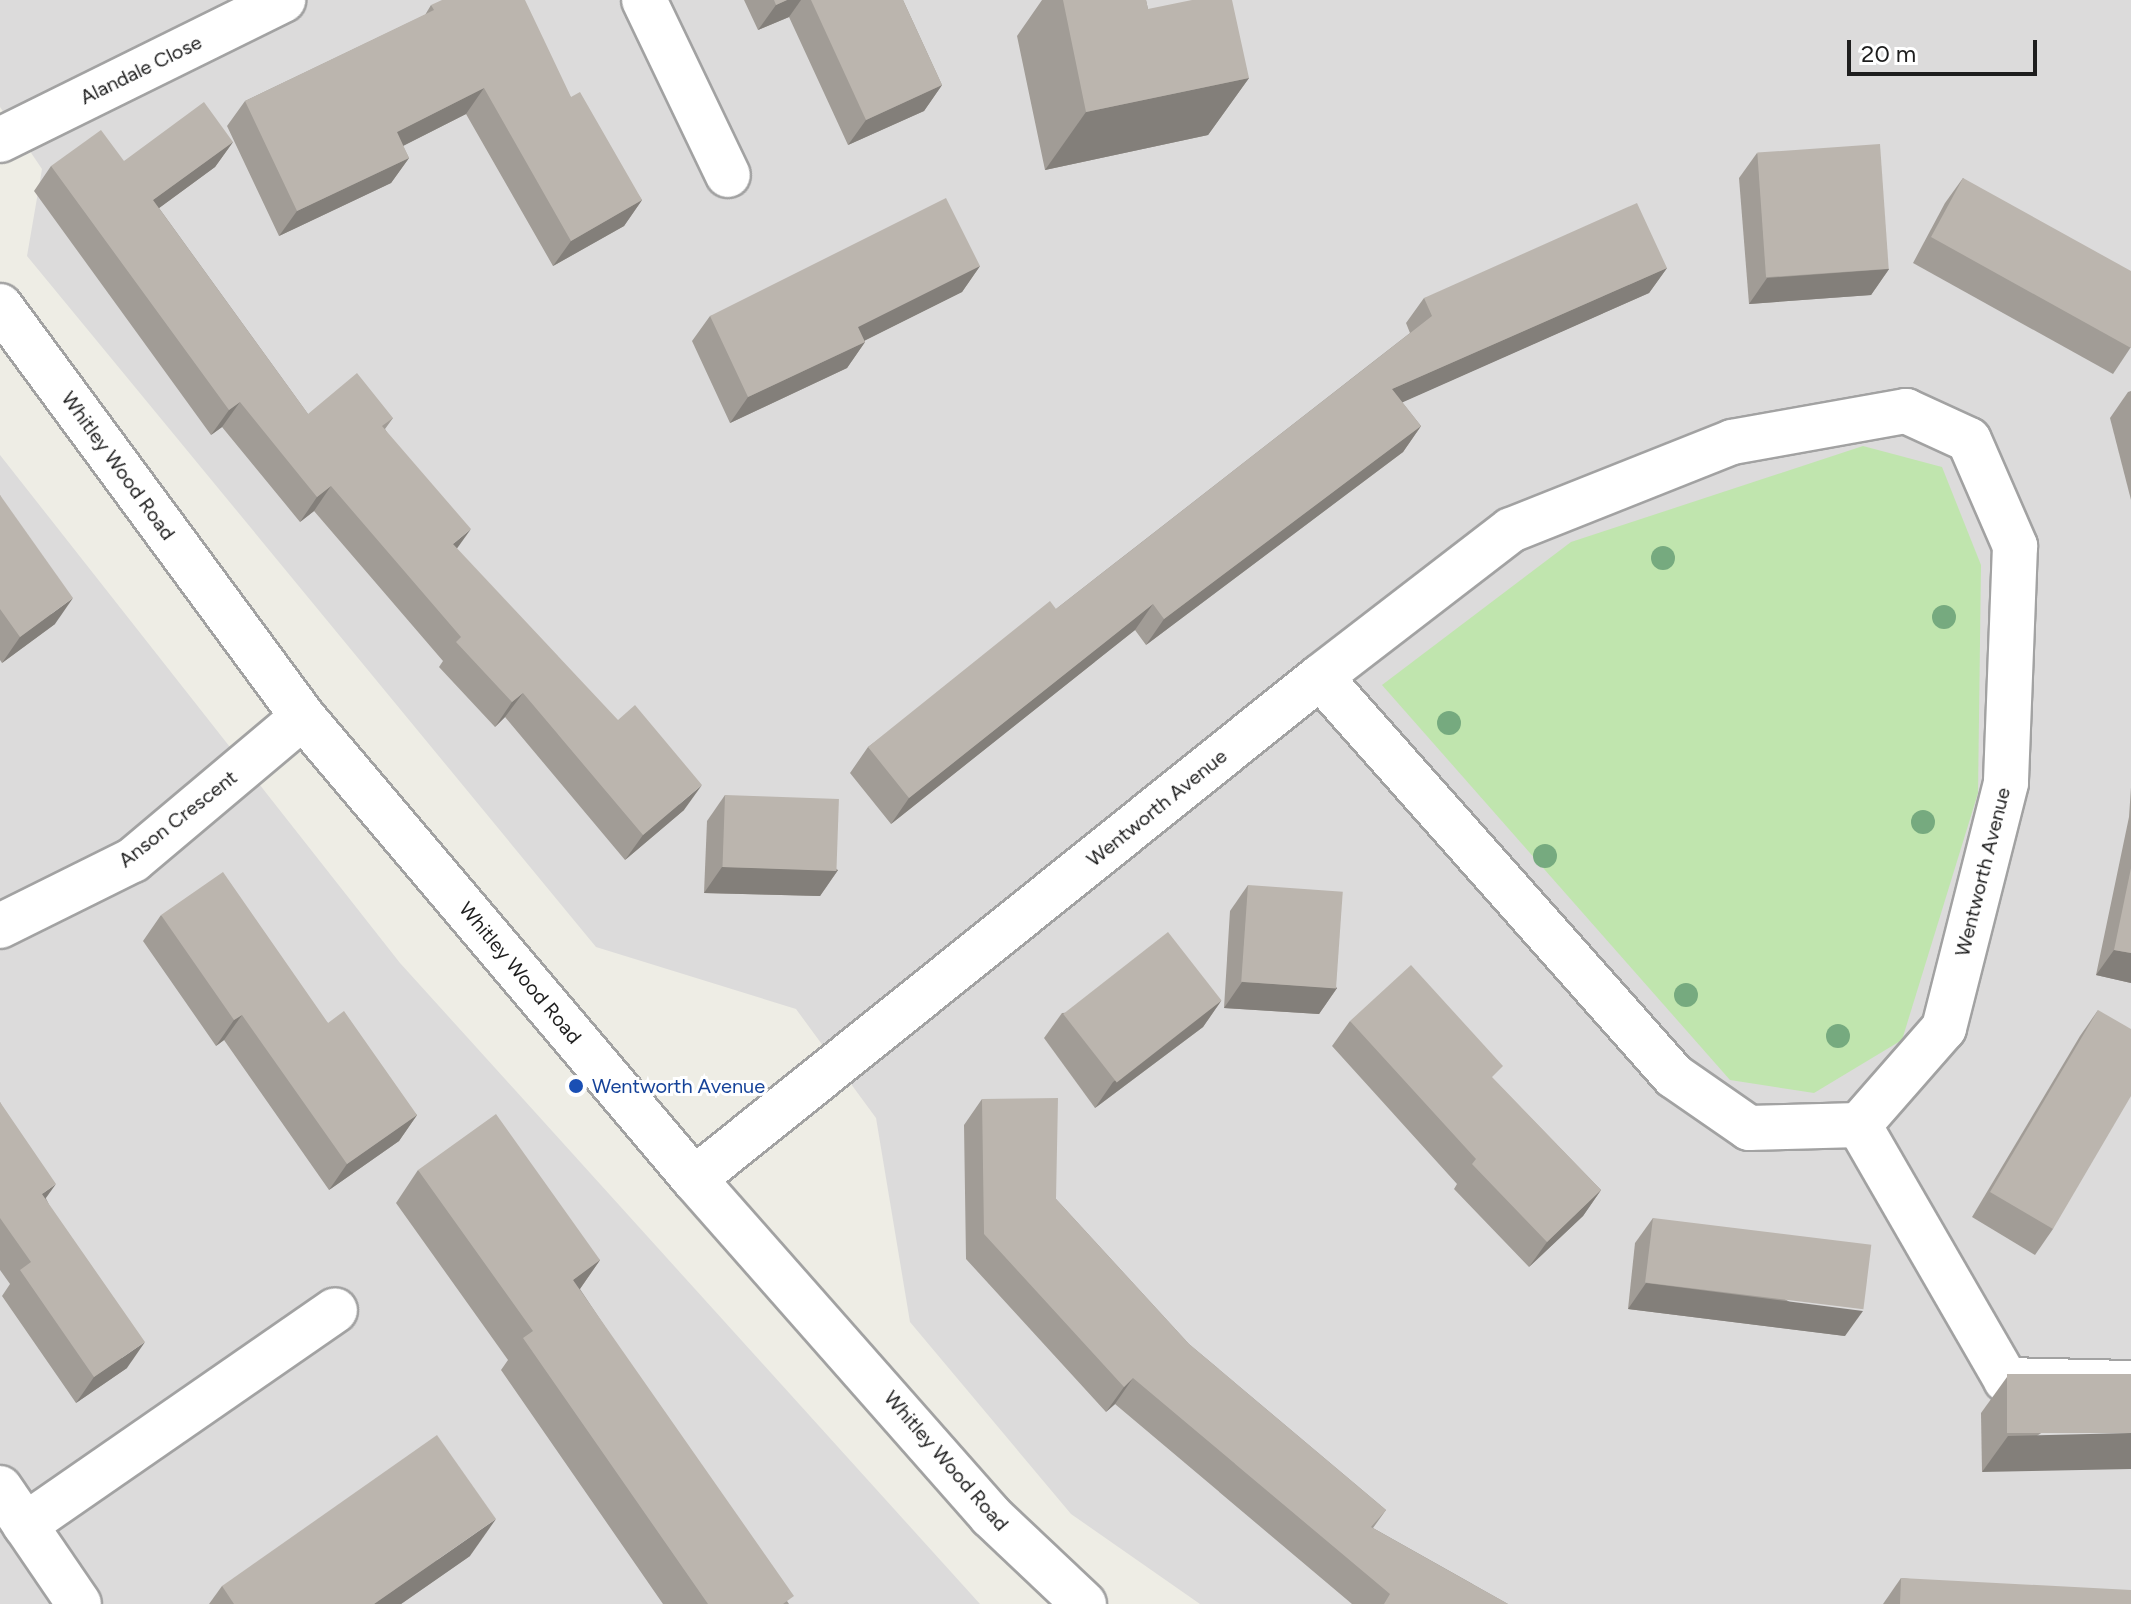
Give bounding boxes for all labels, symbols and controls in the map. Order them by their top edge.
scale bar [1851,24,2041,74]
street label: Alandale Close [76,30,206,110]
text: 20 m [1861,39,1916,68]
street label: Whitley Wood Road [56,387,180,545]
street label: Wentworth Avenue [1082,744,1232,872]
street label: Anson Crescent [114,765,242,873]
street label: Wentworth Avenue [1950,785,2016,959]
street label: Whitley Wood Road [454,897,586,1049]
place label: Wentworth Avenue [592,1074,765,1098]
marker: Wentworth Avenue [567,1077,585,1095]
street label: Whitley Wood Road [879,1386,1013,1536]

